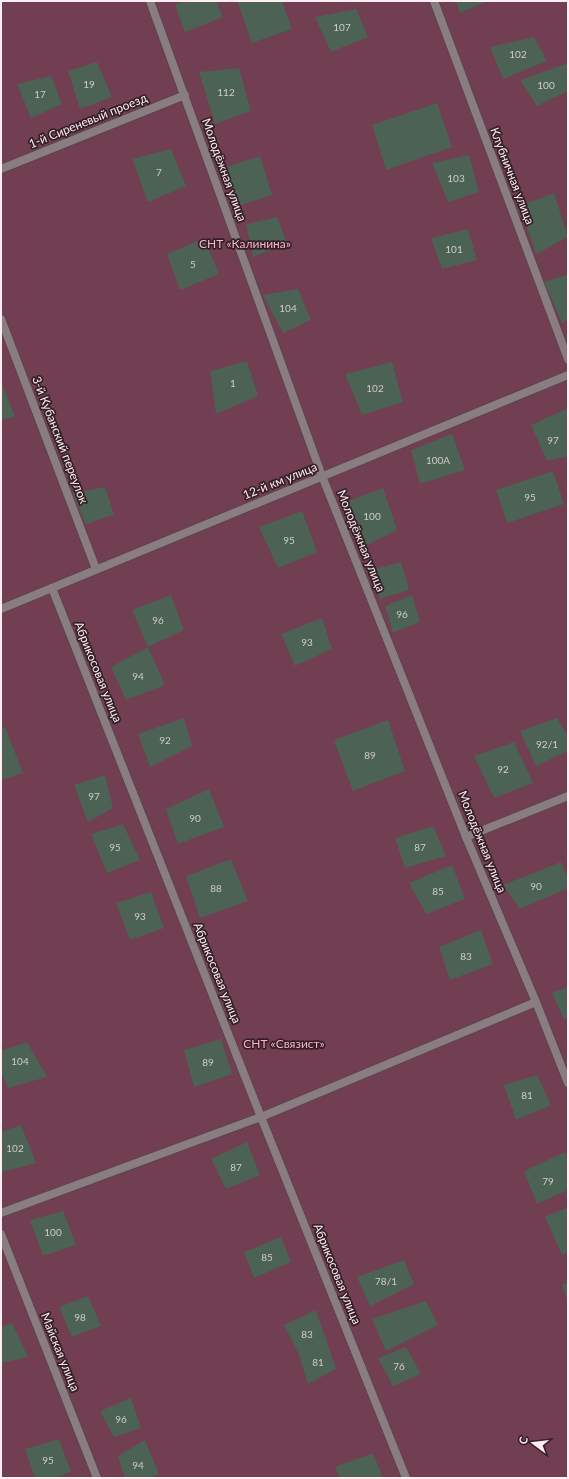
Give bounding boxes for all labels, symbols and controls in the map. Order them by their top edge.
house number: 107 [333,21,351,33]
house number: 102 [509,48,527,60]
house number: 19 [83,78,95,90]
house number: 100 [537,79,555,91]
house number: 112 [217,86,235,98]
house number: 17 [34,88,46,100]
street label: 1-й Сиреневый проезд [26,90,150,151]
street label: Молодёжная улица [199,116,250,224]
street label: Клубничная улица [487,125,538,226]
house number: 7 [156,166,162,178]
house number: 103 [447,172,465,184]
park label: СНТ «Калинина» [199,236,291,251]
house number: 101 [445,243,463,255]
house number: 5 [190,258,196,270]
house number: 104 [279,302,297,314]
street label: 3-й Кубанский переулок [29,374,92,506]
house number: 1 [230,377,236,389]
house number: 102 [366,382,384,394]
house number: 97 [547,434,559,446]
house number: 100А [426,454,450,466]
street label: 12-й км улица [240,459,319,502]
street label: Молодёжная улица [334,488,389,594]
house number: 95 [524,491,536,503]
house number: 100 [363,510,381,522]
house number: 95 [283,534,295,546]
house number: 96 [396,608,408,620]
house number: 96 [152,614,164,626]
street label: Абрикосовая улица [71,619,126,724]
house number: 93 [301,636,313,648]
house number: 94 [132,670,144,682]
house number: 92 [159,734,171,746]
house number: 92/1 [536,738,558,750]
house number: 89 [364,749,376,761]
house number: 92 [497,763,509,775]
street label: Молодёжная улица [455,789,510,895]
house number: 97 [88,790,100,802]
house number: 90 [189,812,201,824]
house number: 95 [109,841,121,853]
house number: 87 [414,841,426,853]
house number: 90 [530,880,542,892]
house number: 88 [210,882,222,894]
house number: 85 [432,885,444,897]
house number: 93 [134,910,146,922]
street label: Абрикосовая улица [190,920,245,1025]
house number: 83 [460,950,472,962]
park label: СНТ «Связист» [243,1036,325,1051]
house number: 104 [11,1055,29,1067]
house number: 89 [202,1056,214,1068]
house number: 81 [521,1089,533,1101]
house number: 102 [6,1142,24,1154]
house number: 87 [230,1161,242,1173]
house number: 79 [542,1175,554,1187]
street label: Абрикосовая улица [310,1221,365,1326]
house number: 100 [44,1226,62,1238]
house number: 85 [261,1251,273,1263]
house number: 78/1 [375,1275,397,1287]
street label: Майская улица [38,1310,83,1393]
house number: 98 [74,1311,86,1323]
house number: 83 [301,1328,313,1340]
house number: 81 [312,1356,324,1368]
house number: 76 [393,1360,405,1372]
house number: 96 [115,1413,127,1425]
north arrow [513,1423,553,1463]
text: С [516,1434,530,1445]
house number: 95 [42,1454,54,1466]
house number: 94 [132,1459,144,1471]

